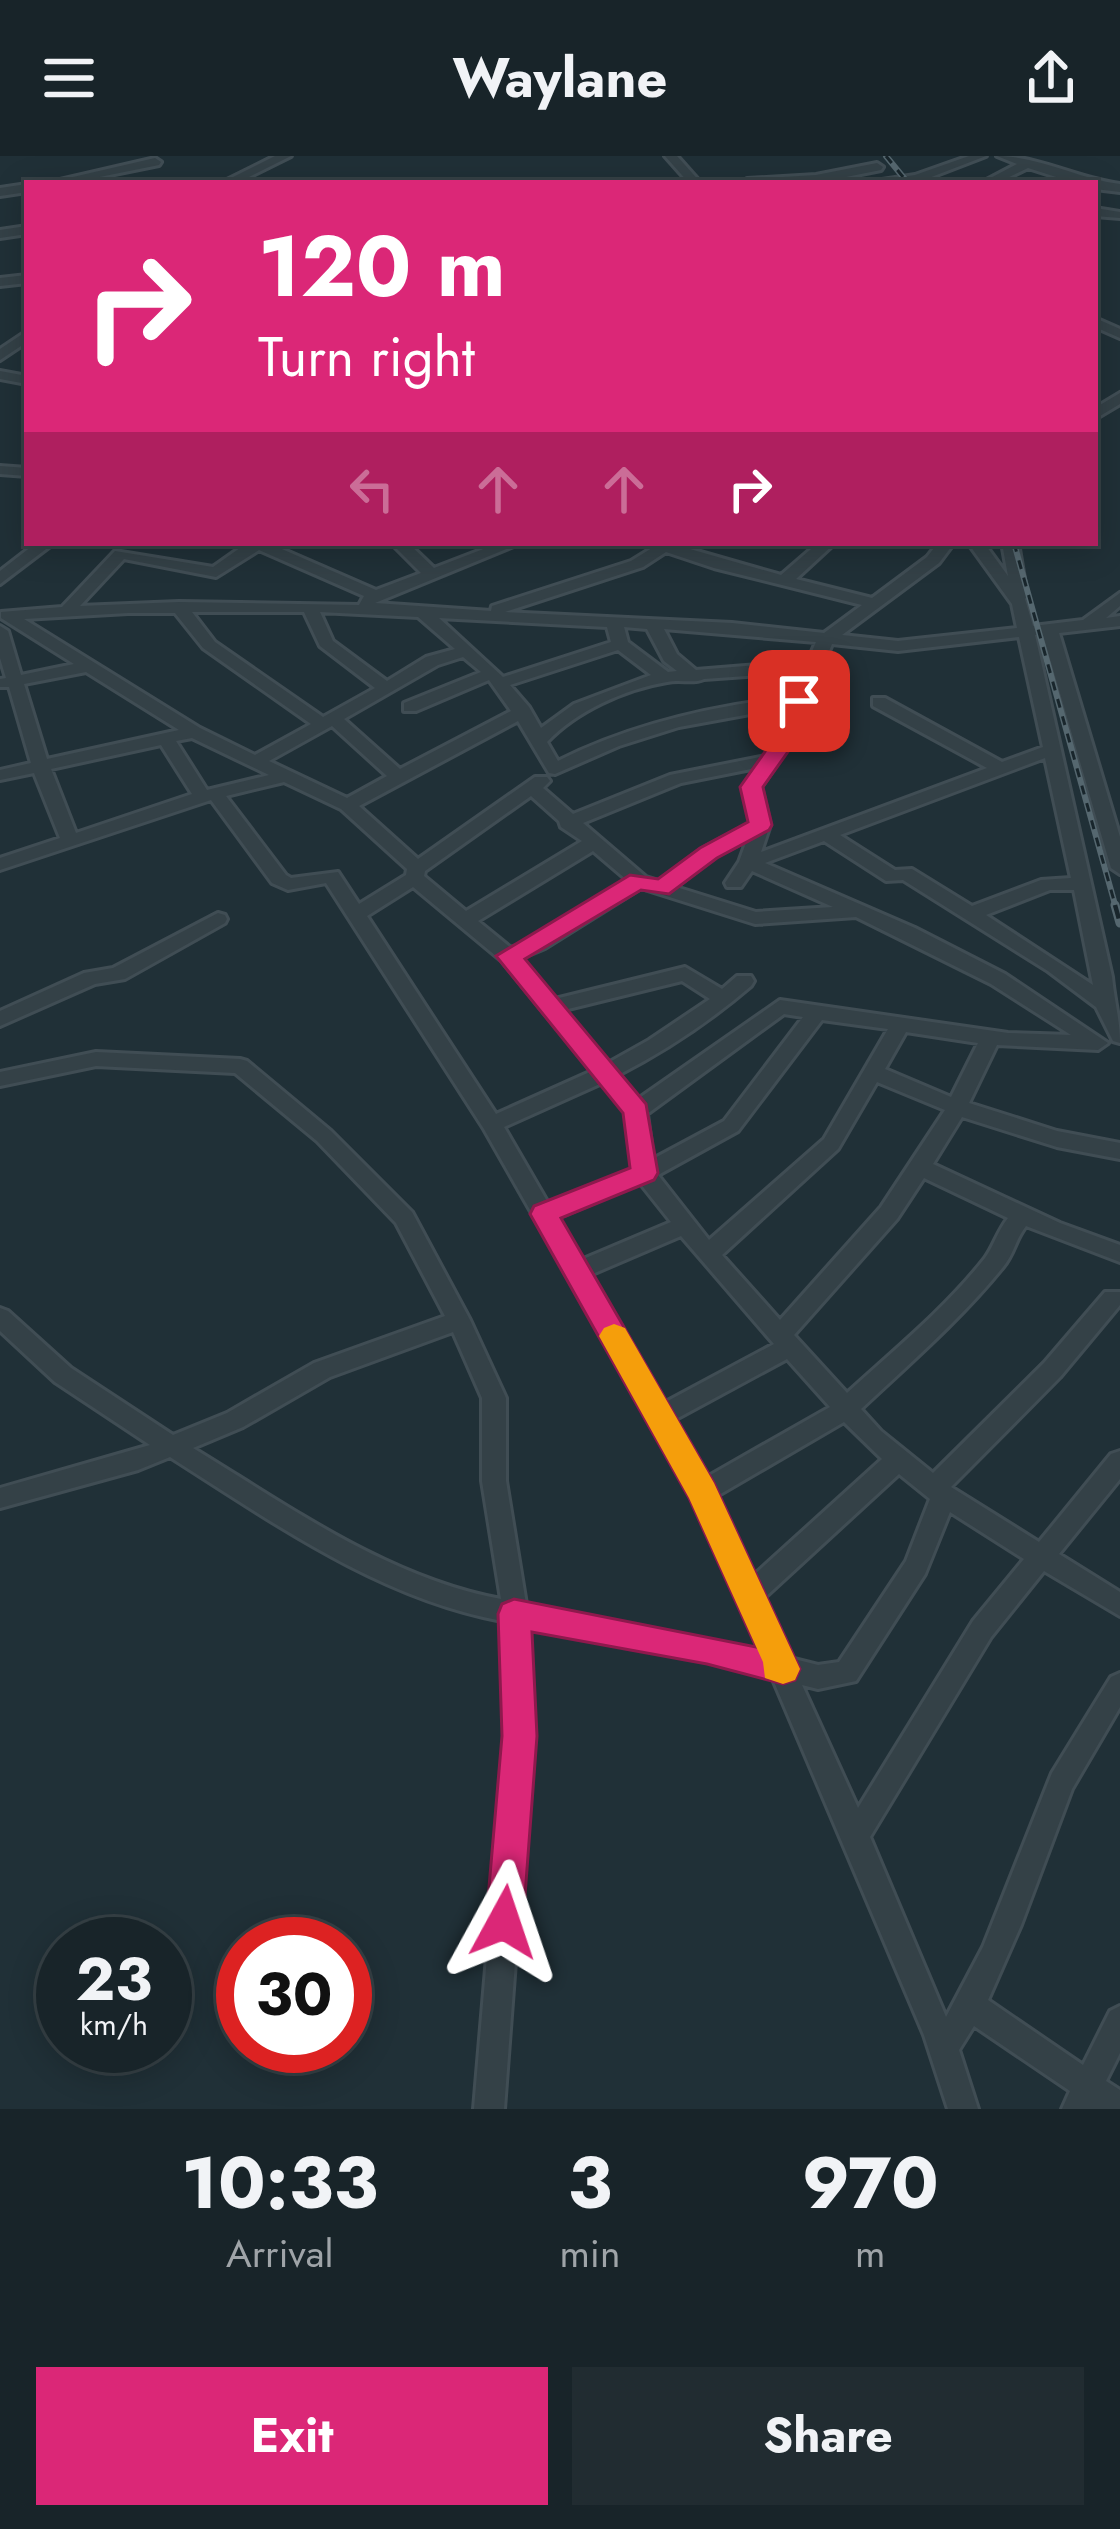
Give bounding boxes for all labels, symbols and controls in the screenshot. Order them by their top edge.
text: Waylane [453,39,667,117]
icon: menu [36,45,102,111]
icon: share [1018,45,1084,111]
text: 120 m [258,206,506,328]
icon: right [60,228,216,384]
text: Turn right [258,318,475,396]
icon: left [339,456,405,522]
icon: ahead [465,456,531,522]
icon: ahead [591,456,657,522]
icon: right [717,456,783,522]
pin [748,650,850,752]
icon: arrive [766,668,832,734]
position arrow [441,1859,567,1985]
speed limit sign: 30 [216,1917,372,2073]
text: 23 [76,1936,152,2023]
text: km/h [80,2003,148,2046]
text: 10:33 [181,2131,378,2235]
text: 3 [568,2131,612,2235]
text: 970 [802,2131,939,2235]
text: Arrival [226,2225,333,2282]
text: min [559,2225,620,2282]
text: m [855,2225,885,2282]
button: Exit [36,2367,548,2505]
button: Share [572,2367,1084,2505]

